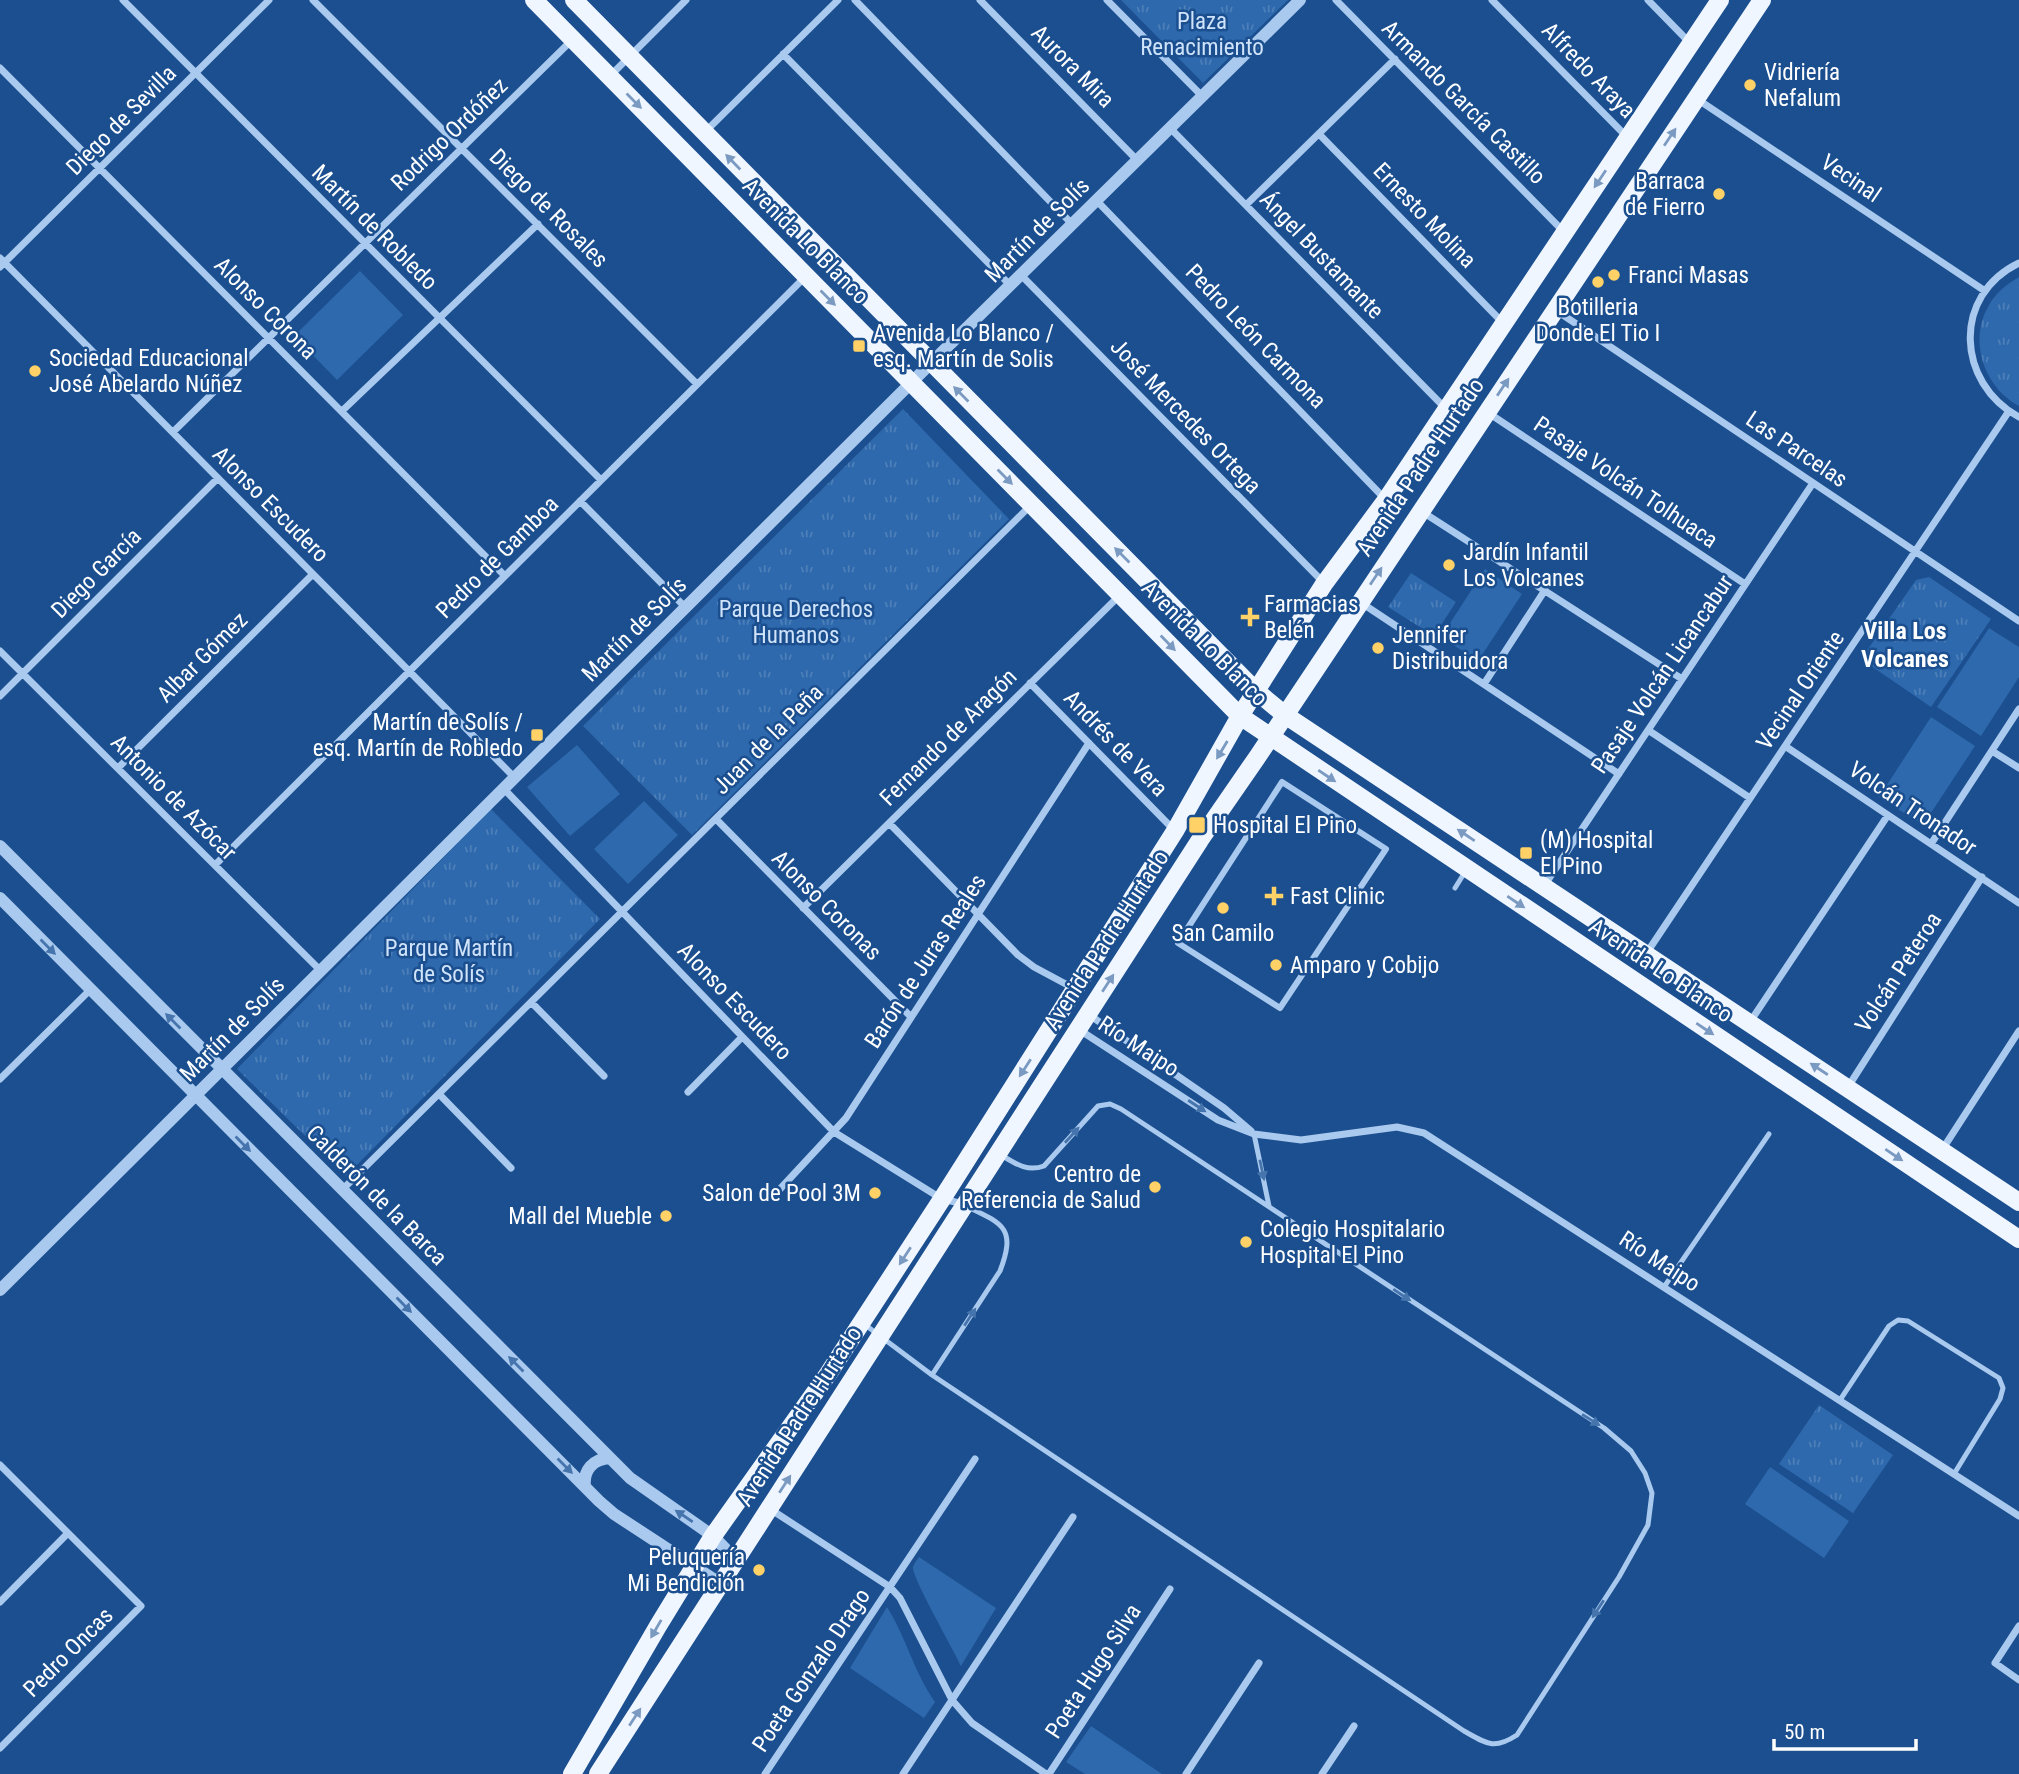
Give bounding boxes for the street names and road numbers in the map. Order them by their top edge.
street label: Armando García Castillo [1376,15,1551,190]
street label: Alfredo Araya [1536,17,1641,124]
street label: Aurora Mira [1026,19,1120,113]
street label: Diego de Sevilla [61,60,182,181]
street label: Rodrigo Ordóñez [386,72,513,197]
street label: Diego de Rosales [484,143,614,273]
street label: Vecinal [1816,149,1886,208]
street label: Ernesto Molina [1368,157,1482,274]
street label: Martín de Robledo [306,159,443,296]
street label: Martín de Solís [979,172,1095,288]
street label: Avenida Lo Blanco [737,173,874,310]
street label: Ángel Bustamante [1254,186,1390,324]
street label: Alonso Corona [209,252,322,365]
street label: Pedro León Carmona [1180,259,1331,414]
street label: José Mercedes Ortega [1105,333,1267,499]
street label: Avenida Padre Hurtado [1351,373,1490,561]
street label: Las Parcelas [1741,406,1853,493]
street label: Pasaje Volcán Tolhuaca [1529,411,1723,554]
street label: Alonso Escudero [207,441,334,568]
street label: Pedro de Gamboa [431,491,564,624]
street label: Diego García [46,523,147,624]
street label: Pasaje Volcán Licancabur [1586,570,1739,779]
street label: Martín de Solís [576,571,692,687]
street label: Avenida Lo Blanco [1136,575,1273,712]
street label: Albar Gómez [152,607,253,708]
street label: Vecinal Oriente [1751,626,1850,755]
street label: Fernando de Aragón [874,663,1022,811]
street label: Juan de la Peña [708,679,829,800]
street label: Andrés de Vera [1058,685,1173,802]
street label: Antonio de Azócar [105,729,242,866]
street label: Volcán Tronador [1844,756,1982,861]
street label: Alonso Coronas [766,845,887,966]
street label: Avenida Padre Hurtado [1038,845,1175,1035]
street label: Barón de Juras Reales [859,869,992,1053]
street label: Volcán Peteroa [1850,907,1947,1037]
street label: Avenida Lo Blanco [1584,912,1738,1028]
street label: Alonso Escudero [672,937,797,1066]
street label: Martín de Solís [174,971,290,1087]
street label: Río Maipo [1093,1010,1184,1083]
street label: Calderón de la Barca [301,1120,452,1271]
street label: Río Maipo [1614,1225,1705,1298]
street label: Avenida Padre Hurtado [731,1321,868,1511]
street label: Poeta Gonzalo Drago [747,1584,876,1757]
street label: Poeta Hugo Silva [1040,1599,1147,1744]
street label: Pedro Oncas [18,1602,119,1703]

